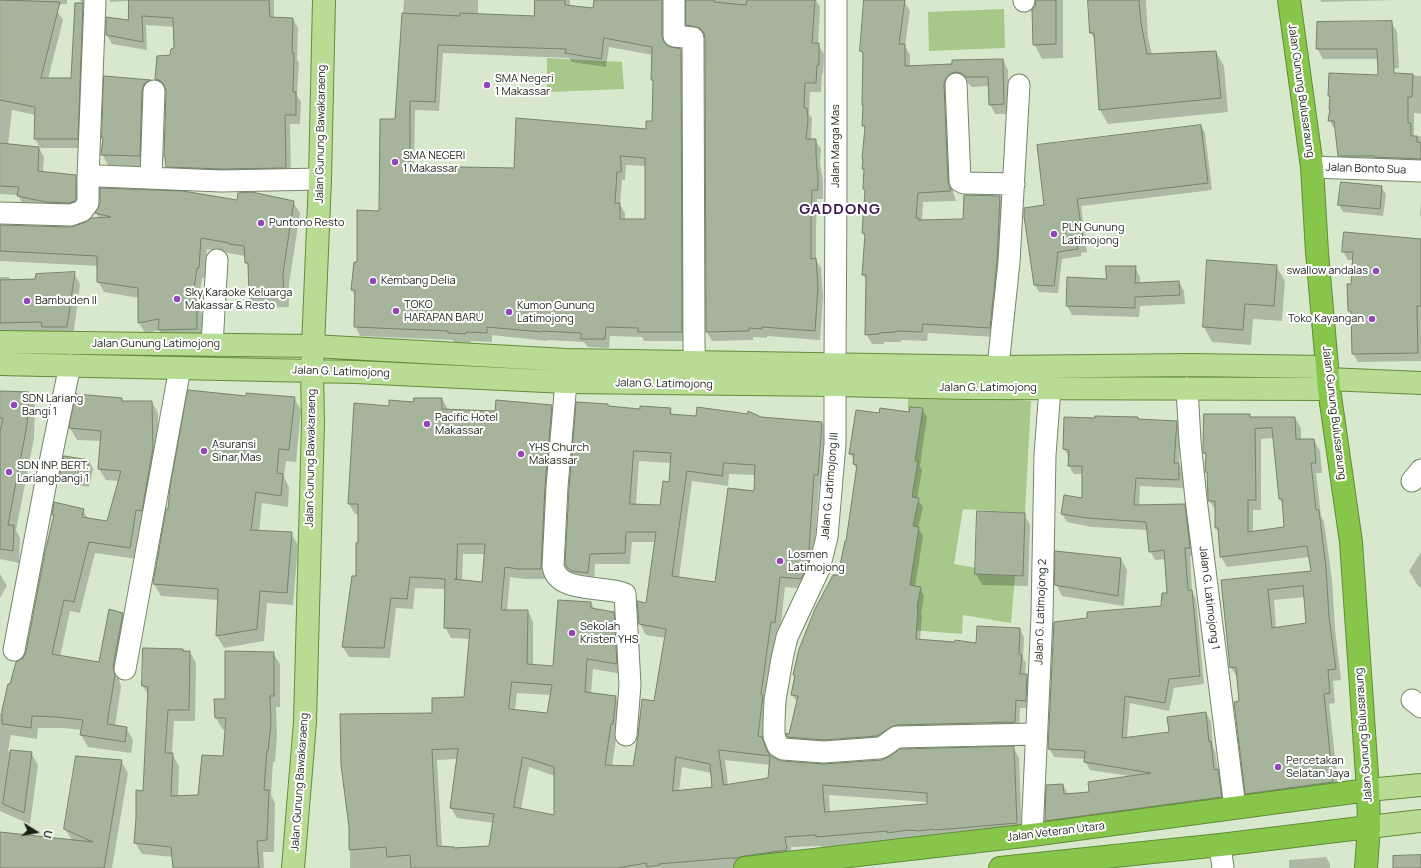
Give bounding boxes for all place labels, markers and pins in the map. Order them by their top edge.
place label: SMA Negeri 1 Makassar [495,72,554,98]
marker: SMA Negeri 1 Makassar [482,80,492,90]
place label: SMA NEGERI 1 Makassar [403,149,465,175]
marker: SMA NEGERI 1 Makassar [390,157,400,167]
place label: Puntono Resto [269,216,344,230]
marker: Puntono Resto [256,218,266,228]
place label: PLN Gunung Latimojong [1062,221,1124,247]
marker: PLN Gunung Latimojong [1049,229,1059,239]
place label: swallow andalas [1286,264,1368,278]
marker: swallow andalas [1371,266,1381,276]
place label: Kembang Delia [381,274,456,288]
marker: Kembang Delia [368,276,378,286]
place label: Sky Karaoke Keluarga Makassar & Resto [185,286,292,312]
place label: Bambuden II [35,294,97,308]
marker: Sky Karaoke Keluarga Makassar & Resto [172,294,182,304]
marker: Bambuden II [22,296,32,306]
place label: TOKO HARAPAN BARU [404,298,484,324]
place label: Kumon Gunung Latimojong [517,299,595,325]
marker: TOKO HARAPAN BARU [391,306,401,316]
marker: Kumon Gunung Latimojong [504,307,514,317]
place label: Toko Kayangan [1288,312,1364,326]
marker: Toko Kayangan [1367,314,1377,324]
place label: SDN Lariang Bangi 1 [22,392,83,418]
marker: SDN Lariang Bangi 1 [9,400,19,410]
place label: Pacific Hotel Makassar [435,411,498,437]
marker: Pacific Hotel Makassar [422,419,432,429]
place label: Asuransi Sinar Mas [212,438,261,464]
place label: YHS Church Makassar [529,441,589,467]
marker: Asuransi Sinar Mas [199,446,209,456]
marker: YHS Church Makassar [516,449,526,459]
place label: SDN INP. BERT. Lariangbangi 1 [17,459,89,485]
marker: SDN INP. BERT. Lariangbangi 1 [4,467,14,477]
place label: Losmen Latimojong [788,548,845,574]
marker: Losmen Latimojong [775,556,785,566]
place label: Sekolah Kristen YHS [580,620,638,646]
marker: Sekolah Kristen YHS [567,628,577,638]
place label: Percetakan Selatan Jaya [1286,754,1350,780]
marker: Percetakan Selatan Jaya [1273,762,1283,772]

